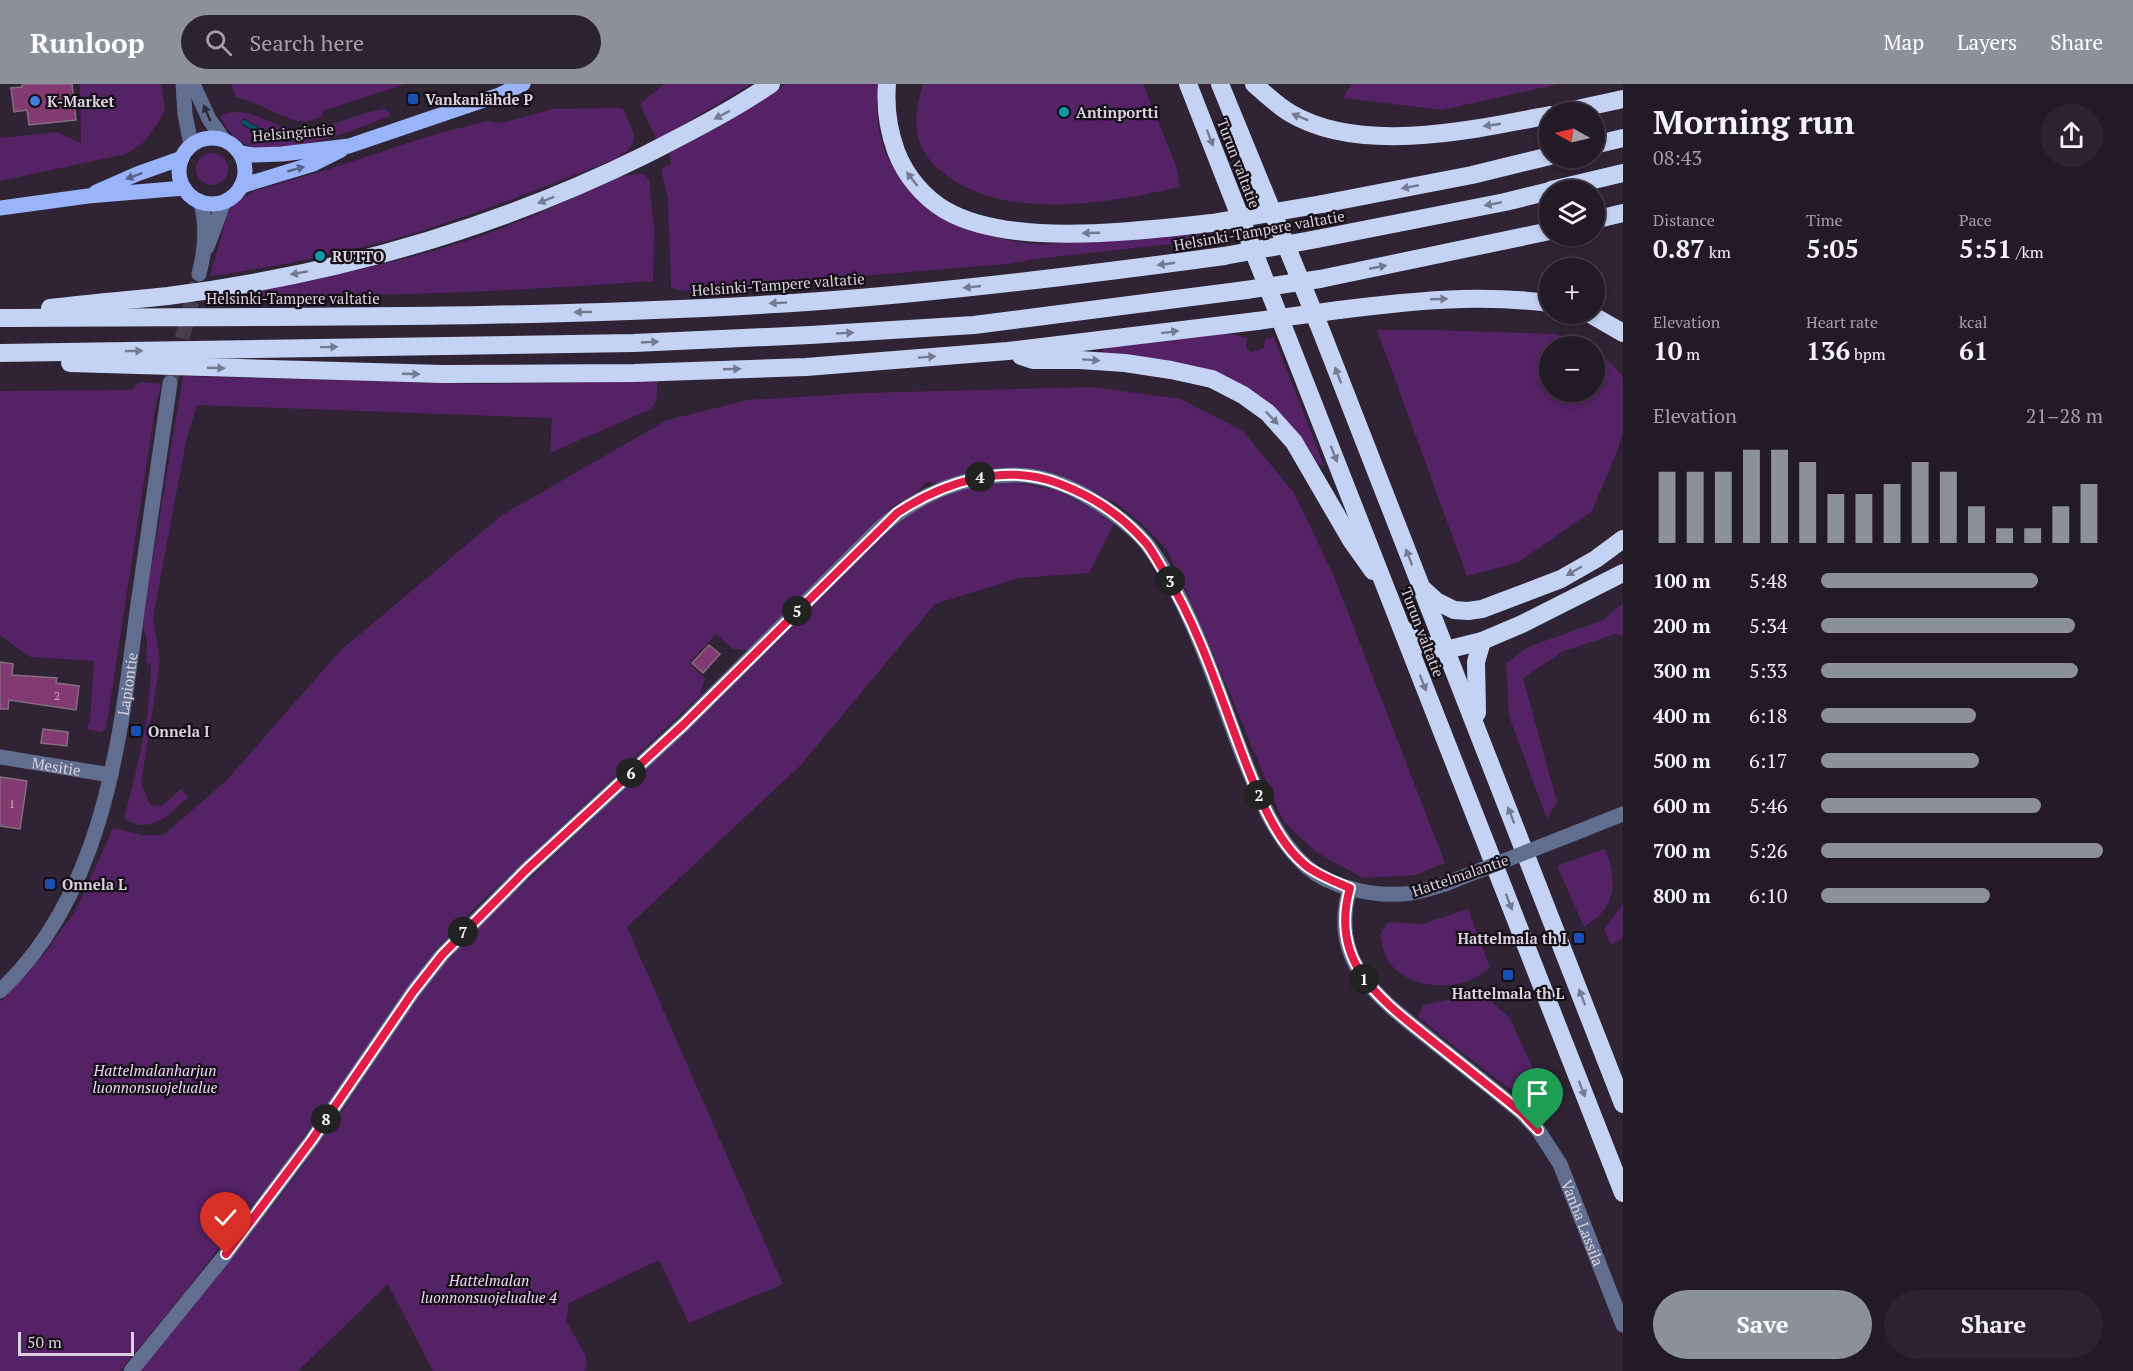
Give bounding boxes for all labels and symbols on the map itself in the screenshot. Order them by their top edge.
place label: Vankanlähde P [425,89,533,109]
place label: K-Market [47,91,115,111]
marker: Vankanlähde P [406,92,420,106]
marker: K-Market [28,94,42,108]
place label: Antinportti [1076,102,1159,122]
north arrow [1539,102,1605,168]
one-way arrow [202,104,211,121]
marker: Antinportti [1057,105,1071,119]
one-way arrow [713,110,730,120]
one-way arrow [1291,112,1309,121]
street label: Turun valtatie [1213,115,1265,211]
street label: Helsingintie [251,118,335,146]
one-way arrow [1482,121,1501,130]
one-way arrow [1205,130,1215,148]
one-way arrow [287,164,305,173]
one-way arrow [125,171,143,181]
one-way arrow [905,171,918,187]
one-way arrow [1401,183,1420,192]
one-way arrow [537,195,555,205]
one-way arrow [1483,200,1502,209]
street label: Helsinki-Tampere valtatie [1172,205,1346,255]
one-way arrow [1081,228,1100,237]
place label: RUTTO [332,246,384,266]
marker: RUTTO [313,249,327,263]
one-way arrow [1156,259,1175,268]
one-way arrow [1368,262,1387,271]
one-way arrow [290,268,309,278]
street label: Helsinki-Tampere valtatie [691,268,865,300]
one-way arrow [963,282,982,292]
street label: Helsinki-Tampere valtatie [206,288,380,308]
one-way arrow [1430,294,1449,304]
one-way arrow [768,299,787,308]
one-way arrow [574,307,593,317]
one-way arrow [1160,327,1179,336]
one-way arrow [836,328,855,337]
one-way arrow [641,337,660,346]
one-way arrow [320,342,339,352]
one-way arrow [125,346,144,355]
one-way arrow [918,352,937,362]
one-way arrow [1082,356,1101,365]
one-way arrow [207,363,226,373]
one-way arrow [723,365,742,374]
one-way arrow [1333,366,1342,384]
one-way arrow [402,369,421,378]
one-way arrow [1265,411,1279,425]
one-way arrow [1330,445,1339,463]
pin: 4 [965,462,995,492]
one-way arrow [1404,547,1414,565]
pin: 3 [1155,566,1185,596]
one-way arrow [1566,566,1582,577]
street label: Turun valtatie [1397,584,1449,680]
pin: 5 [782,596,812,626]
street label: Lapiontie [112,651,142,717]
one-way arrow [1418,674,1428,692]
house number: 2 [54,688,60,703]
place label: Onnela I [148,721,210,741]
marker: Onnela I [129,724,143,738]
street label: Mesitie [30,752,82,780]
pin: 6 [616,758,646,788]
pin: 2 [1244,780,1274,810]
house number: 1 [9,796,15,811]
one-way arrow [1506,806,1515,824]
street label: Hattelmalantie [1409,849,1511,901]
place label: Onnela L [62,874,127,894]
marker: Onnela L [43,877,57,891]
one-way arrow [1505,893,1514,911]
pin: 7 [448,917,478,947]
place label: Hattelmala th I [1457,928,1567,948]
marker: Hattelmala th I [1572,931,1586,945]
pin: 1 [1349,964,1379,994]
marker: Hattelmala th L [1501,968,1515,982]
place label: Hattelmala th L [1452,983,1565,1003]
one-way arrow [1576,988,1586,1006]
park label: Hattelmalanharjun luonnonsuojelualue [93,1060,218,1097]
pin [1512,1068,1563,1130]
one-way arrow [1577,1081,1587,1099]
pin: 8 [311,1104,341,1134]
street label: Vanha Lassila [1557,1177,1609,1269]
pin [200,1192,251,1254]
park label: Hattelmalan luonnonsuojelualue 4 [421,1270,557,1307]
scale bar [18,1329,134,1356]

